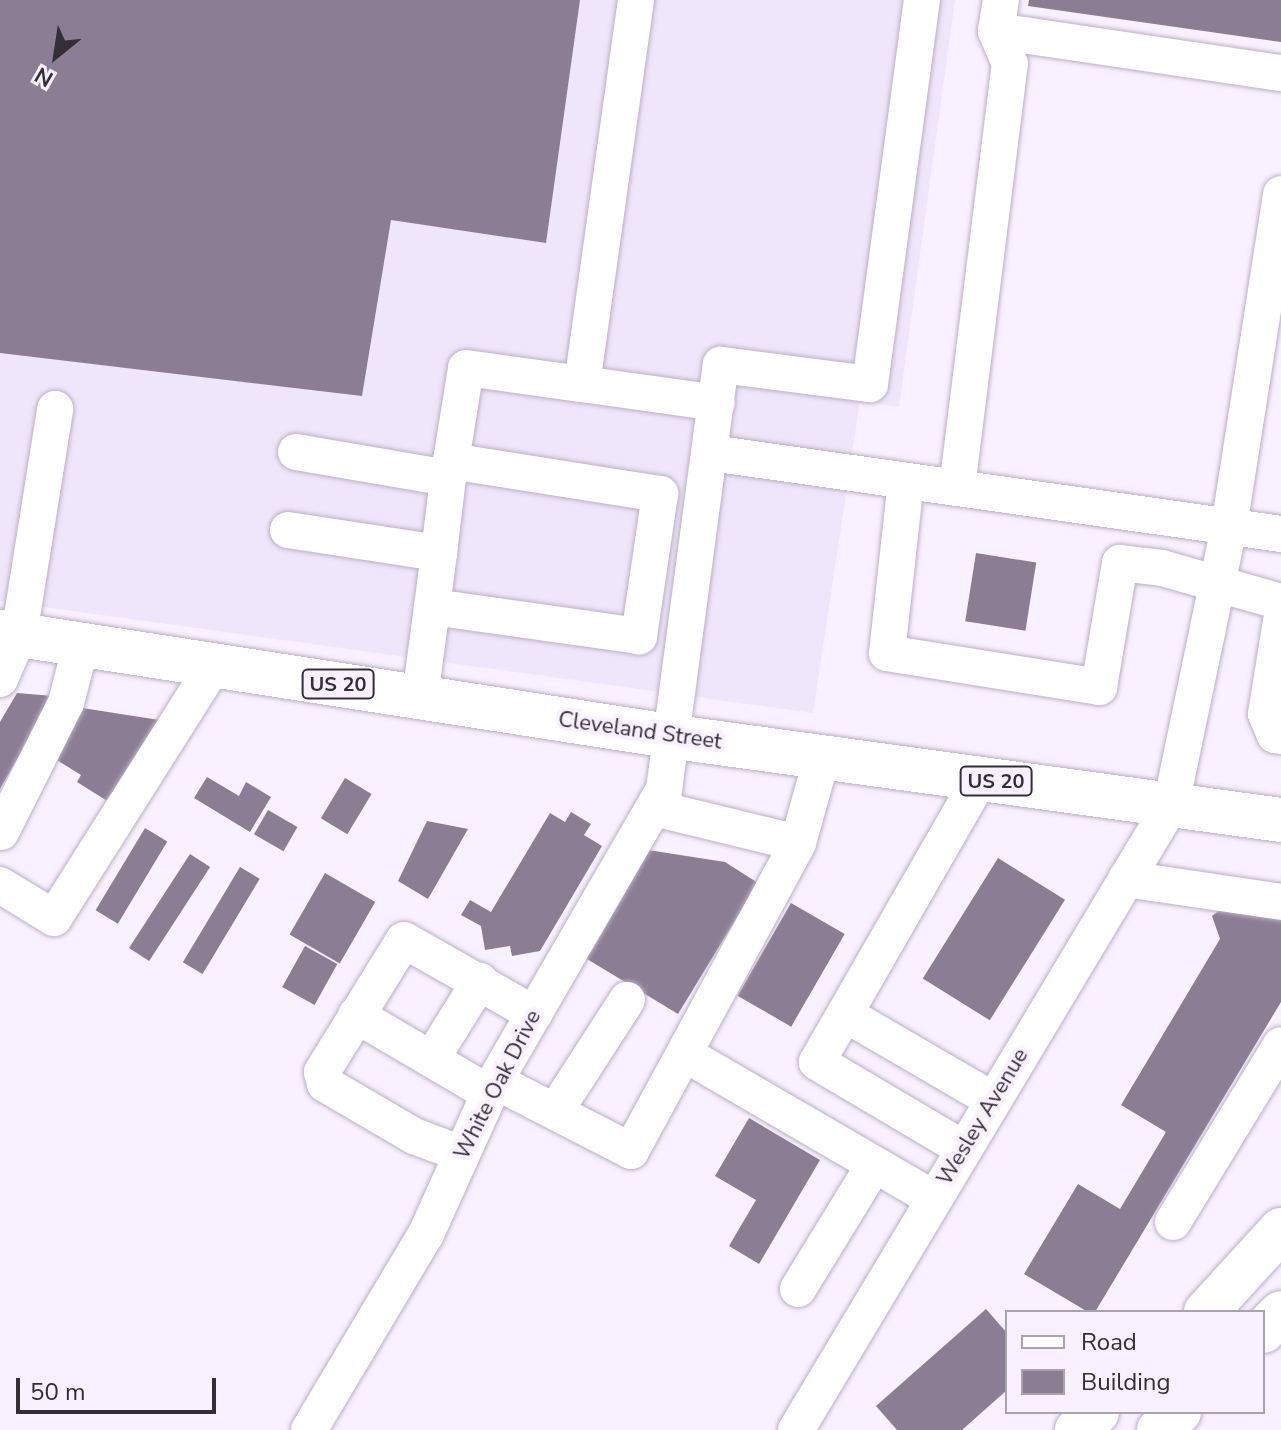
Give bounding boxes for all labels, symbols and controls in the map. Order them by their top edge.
north arrow [16,16,96,96]
text: N [29,60,59,94]
road number: US 20 [300,668,376,700]
street label: Cleveland Street [557,706,723,756]
road number: US 20 [958,765,1034,797]
street label: White Oak Drive [449,1006,547,1164]
street label: Wesley Avenue [932,1044,1034,1190]
legend [1005,1310,1265,1414]
text: Road [1081,1326,1137,1358]
scale bar [20,1362,220,1412]
text: Building [1081,1366,1171,1398]
text: 50 m [30,1376,86,1408]

